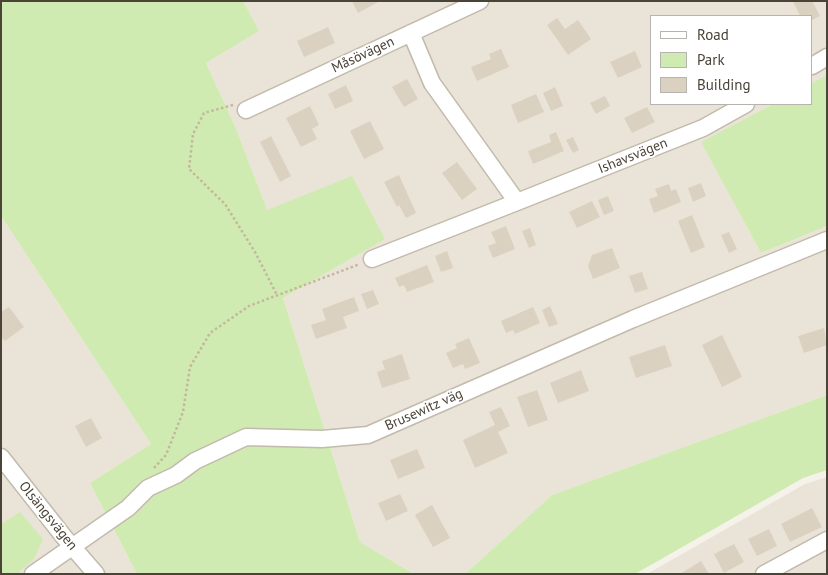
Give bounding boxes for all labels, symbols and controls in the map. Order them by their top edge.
legend [650,15,813,105]
text: Road [697,25,729,44]
street label: Måsövägen [329,33,397,77]
text: Park [697,50,725,69]
text: Building [697,75,751,94]
street label: Ishavsvägen [596,135,670,177]
street label: Brusewitz väg [383,385,465,435]
street label: Olsängsvägen [15,478,81,554]

